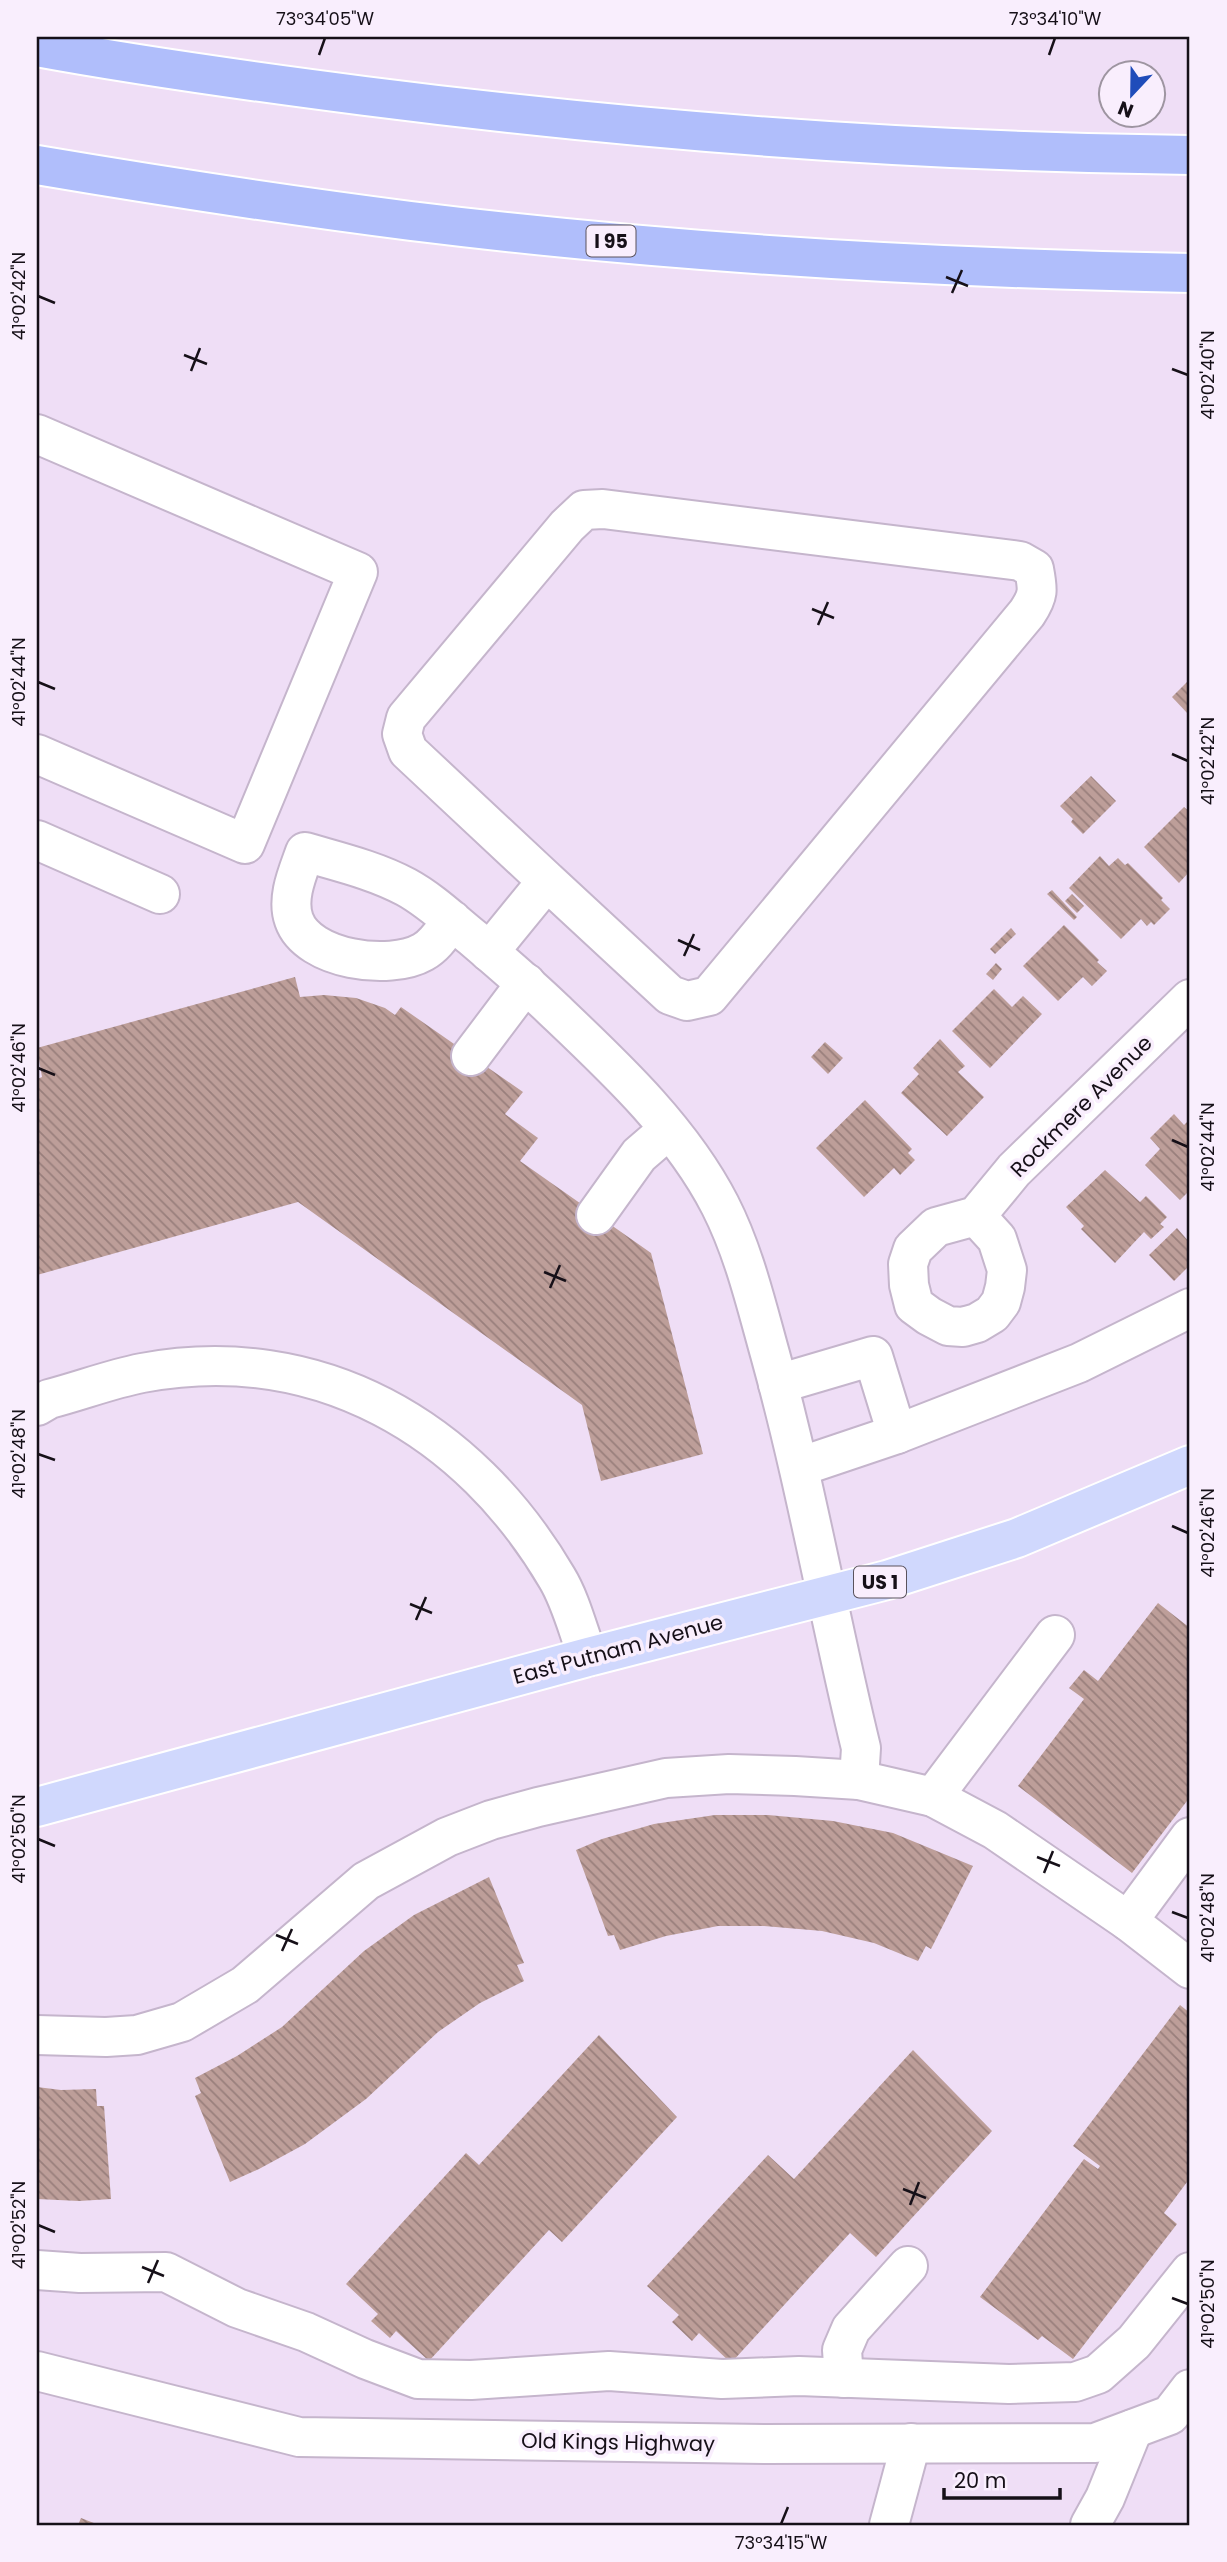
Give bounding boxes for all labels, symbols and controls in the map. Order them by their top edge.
text: 73°34'05"W [276,6,374,31]
text: 73°34'10"W [1009,6,1102,31]
north arrow [1098,60,1168,130]
text: N [1114,94,1138,124]
road number: I 95 [586,226,636,256]
text: 41°02'42"N [6,252,31,340]
text: 41°02'40"N [1195,330,1220,420]
text: 41°02'44"N [6,637,31,727]
text: 41°02'42"N [1195,717,1220,805]
text: 41°02'46"N [6,1023,31,1113]
street label: Rockmere Avenue [1004,1029,1158,1183]
text: 41°02'44"N [1195,1102,1220,1192]
text: 41°02'48"N [6,1409,31,1499]
text: 41°02'46"N [1195,1488,1220,1578]
road number: US 1 [854,1566,906,1598]
street label: East Putnam Avenue [510,1607,726,1691]
text: 41°02'50"N [6,1794,31,1884]
text: 41°02'48"N [1195,1873,1220,1963]
text: 41°02'52"N [6,2181,31,2269]
text: 41°02'50"N [1195,2259,1220,2349]
street label: Old Kings Highway [521,2426,715,2458]
scale bar [944,2457,1059,2501]
text: 20 m [954,2466,1007,2495]
text: 73°34'15"W [735,2530,828,2555]

